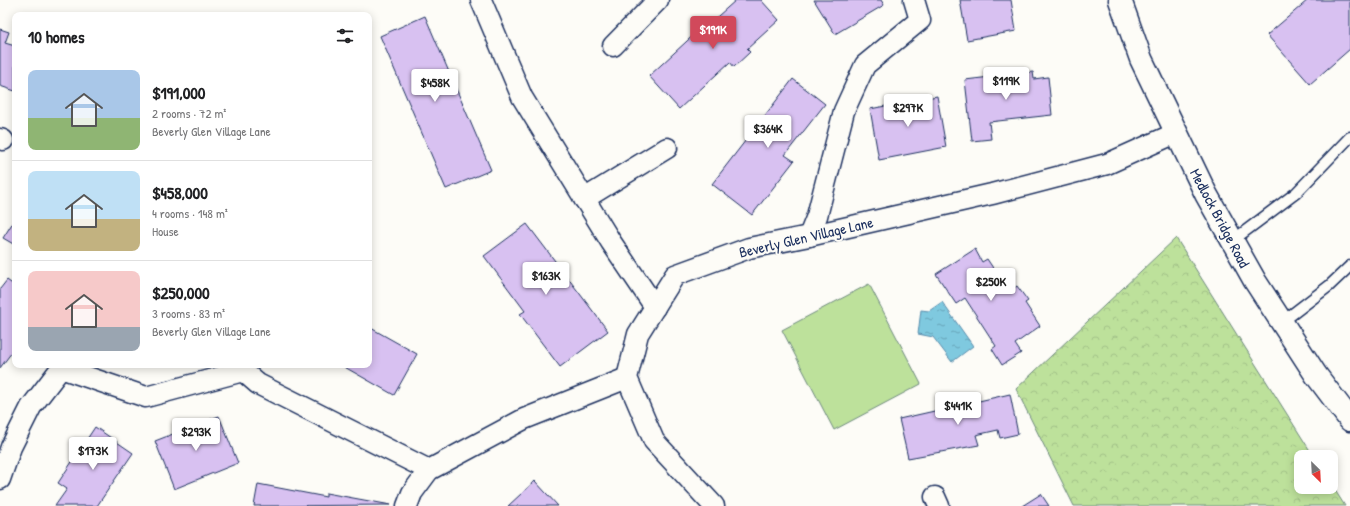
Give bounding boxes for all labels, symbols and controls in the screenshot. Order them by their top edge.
pin: $191K [685,16,741,50]
text: $191K [699,20,727,38]
text: 10 homes [28,25,85,48]
icon: filters [334,25,356,47]
pin: $119K [978,67,1034,101]
pin: $458K [407,69,463,103]
text: $119K [992,71,1020,89]
text: $458K [420,73,450,91]
text: $191,000 [152,81,205,104]
icon: home [60,86,108,134]
pin: $297K [880,94,936,128]
text: $297K [893,98,923,116]
text: 2 rooms · 72 m² [152,104,226,122]
pin: $364K [740,115,796,149]
text: $364K [753,119,783,137]
text: Beverly Glen Village Lane [152,122,271,140]
street label: Medlock Bridge Road [1185,165,1255,271]
text: $458,000 [152,181,208,204]
icon: home [60,187,108,235]
text: 4 rooms · 148 m² [152,204,228,222]
street label: Beverly Glen Village Lane [737,211,875,263]
text: House [152,222,179,240]
pin: $163K [518,262,574,296]
text: $163K [531,266,561,284]
pin: $250K [963,268,1019,302]
text: $250K [976,272,1006,290]
text: $250,000 [152,281,210,304]
icon: home [60,287,108,335]
text: 3 rooms · 83 m² [152,304,225,322]
text: Beverly Glen Village Lane [152,322,271,340]
pin: $441K [930,392,986,426]
text: $441K [944,396,972,414]
pin: $293K [168,418,224,452]
text: $293K [181,422,211,440]
pin: $173K [65,437,121,471]
text: $173K [78,441,108,459]
north arrow [1294,450,1338,494]
map controls [1294,450,1338,494]

